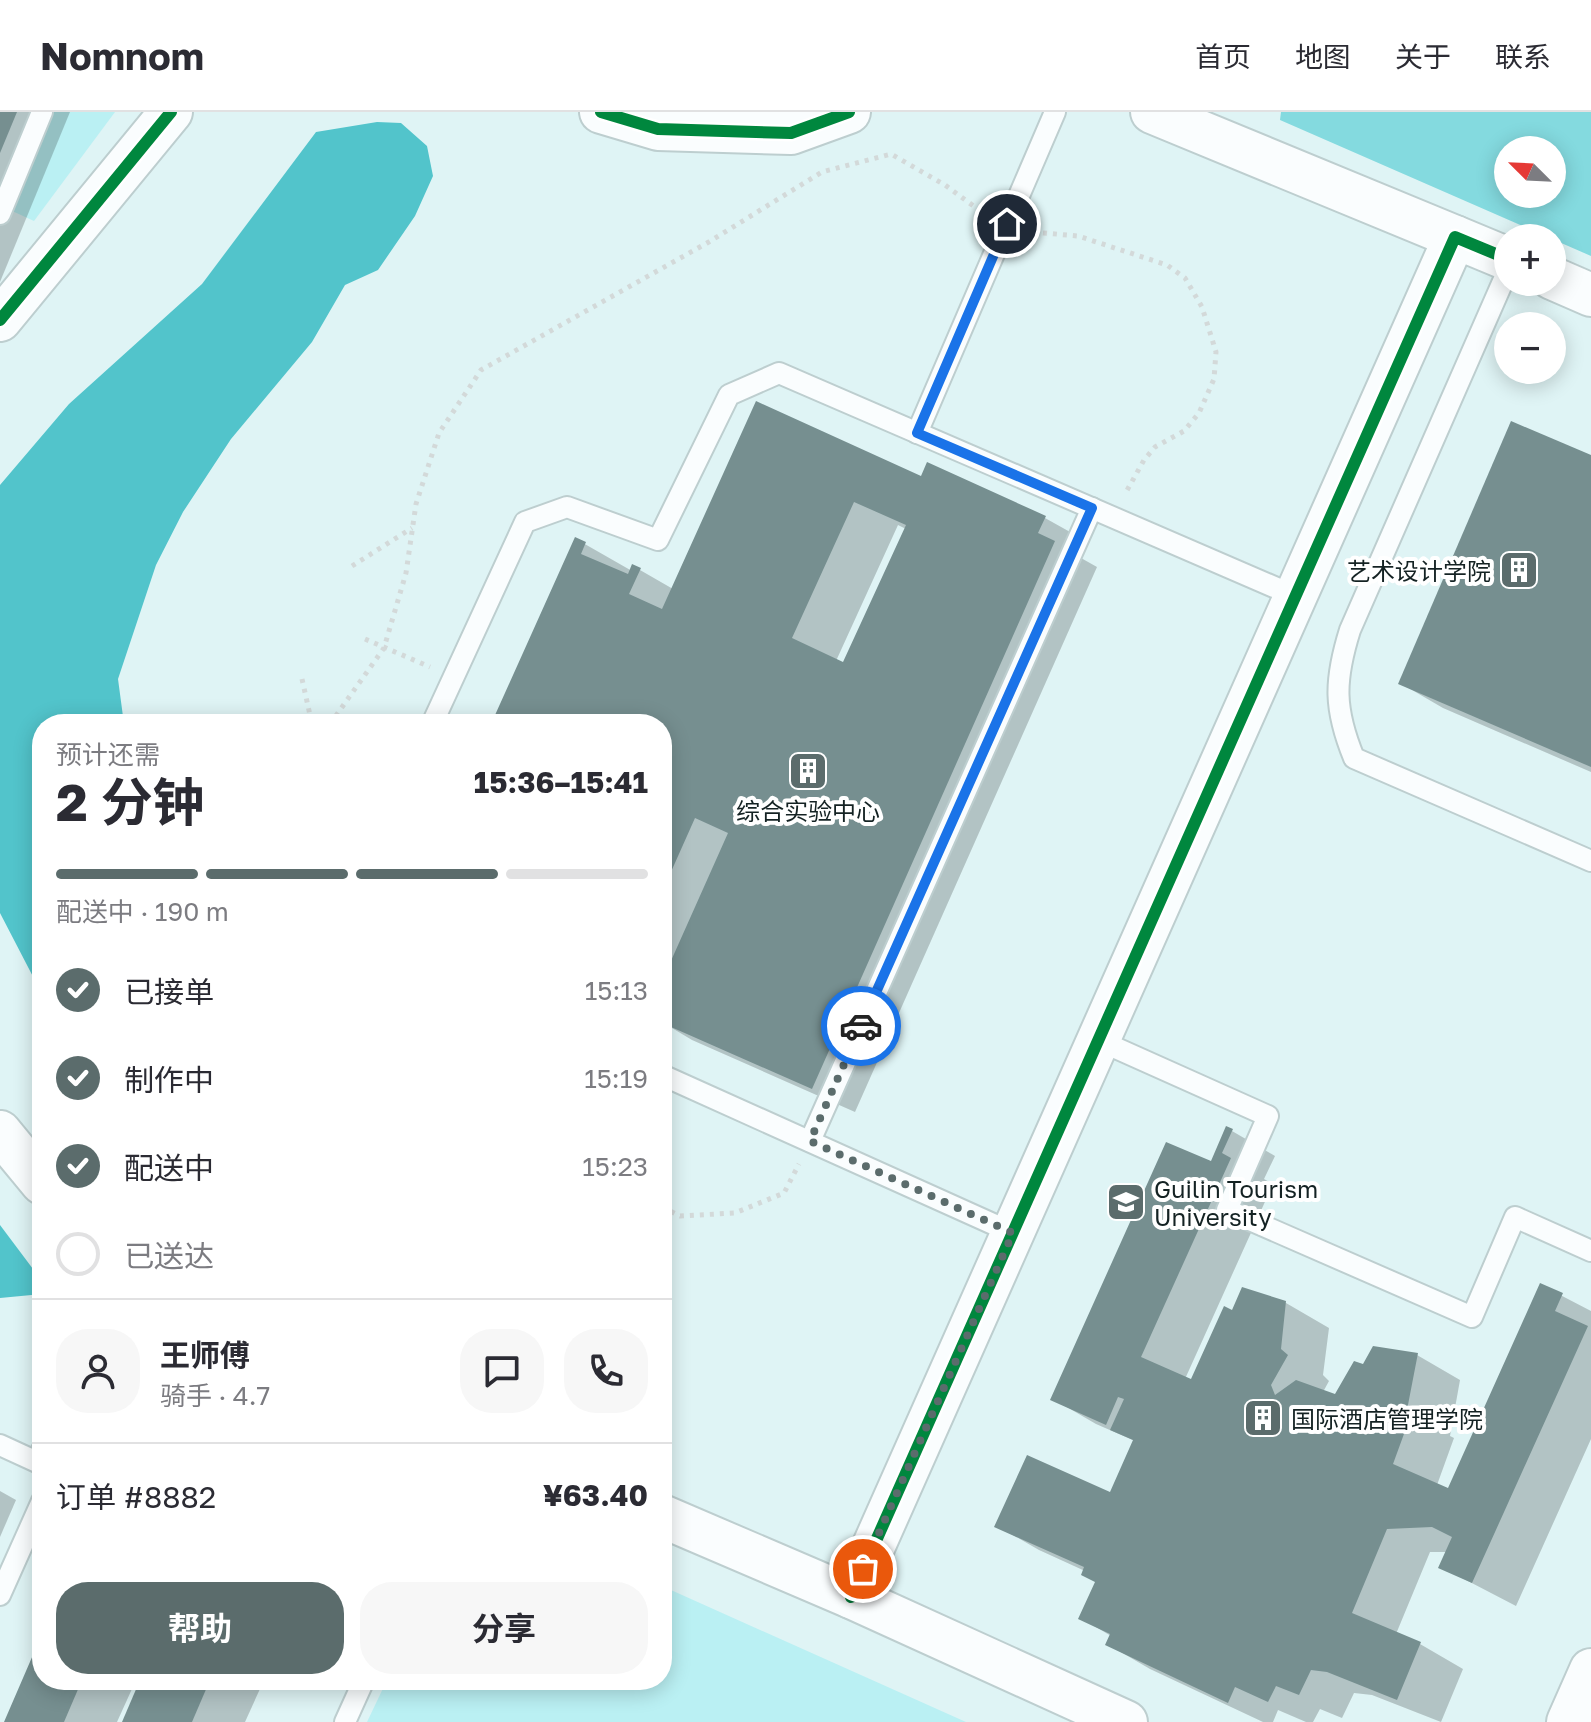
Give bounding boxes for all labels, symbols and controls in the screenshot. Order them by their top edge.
text: Nomnom [40,33,204,78]
text: 首页 [1195,40,1251,73]
text: 地图 [1295,40,1351,73]
text: 关于 [1395,40,1451,73]
text: 联系 [1495,40,1551,73]
north arrow [1494,136,1566,208]
map controls [1494,136,1566,384]
pin [973,190,1041,258]
icon: home [985,202,1029,246]
button: + [1494,224,1566,296]
button: − [1494,312,1566,384]
building icon: 艺术设计学院 [1498,549,1540,591]
place label: 艺术设计学院 [1347,556,1491,585]
text: 预计还需 [56,739,160,770]
building icon: 综合实验中心 [787,750,829,792]
text: 15:36–15:41 [474,764,648,800]
text: 2 分钟 [56,770,205,832]
place label: 综合实验中心 [736,796,880,825]
text: 配送中 · 190 m [56,896,229,927]
icon: check [56,968,100,1012]
text: 已接单 [124,974,214,1010]
text: 15:13 [585,975,648,1006]
courier [821,986,901,1066]
icon: car [839,1004,883,1048]
icon: check [56,1056,100,1100]
text: 制作中 [124,1062,214,1098]
text: 15:19 [584,1063,648,1094]
icon: check [56,1144,100,1188]
text: 配送中 [124,1150,214,1186]
text: 15:23 [582,1151,648,1182]
place label: Guilin Tourism University [1154,1174,1318,1231]
school or university icon: Guilin Tourism University [1105,1181,1147,1223]
text: 已送达 [124,1238,214,1274]
button: person [56,1329,140,1413]
button: chat [460,1329,544,1413]
button: phone [564,1329,648,1413]
text: 王师傅 [160,1337,250,1373]
text: 骑手 · 4.7 [160,1380,270,1411]
building icon: 国际酒店管理学院 [1242,1397,1284,1439]
place label: 国际酒店管理学院 [1291,1404,1483,1433]
text: ¥63.40 [543,1477,648,1513]
text: 订单 #8882 [56,1479,216,1515]
pin [829,1535,897,1603]
icon: bag [841,1547,885,1591]
button: 帮助 [56,1582,344,1674]
button: 分享 [360,1582,648,1674]

